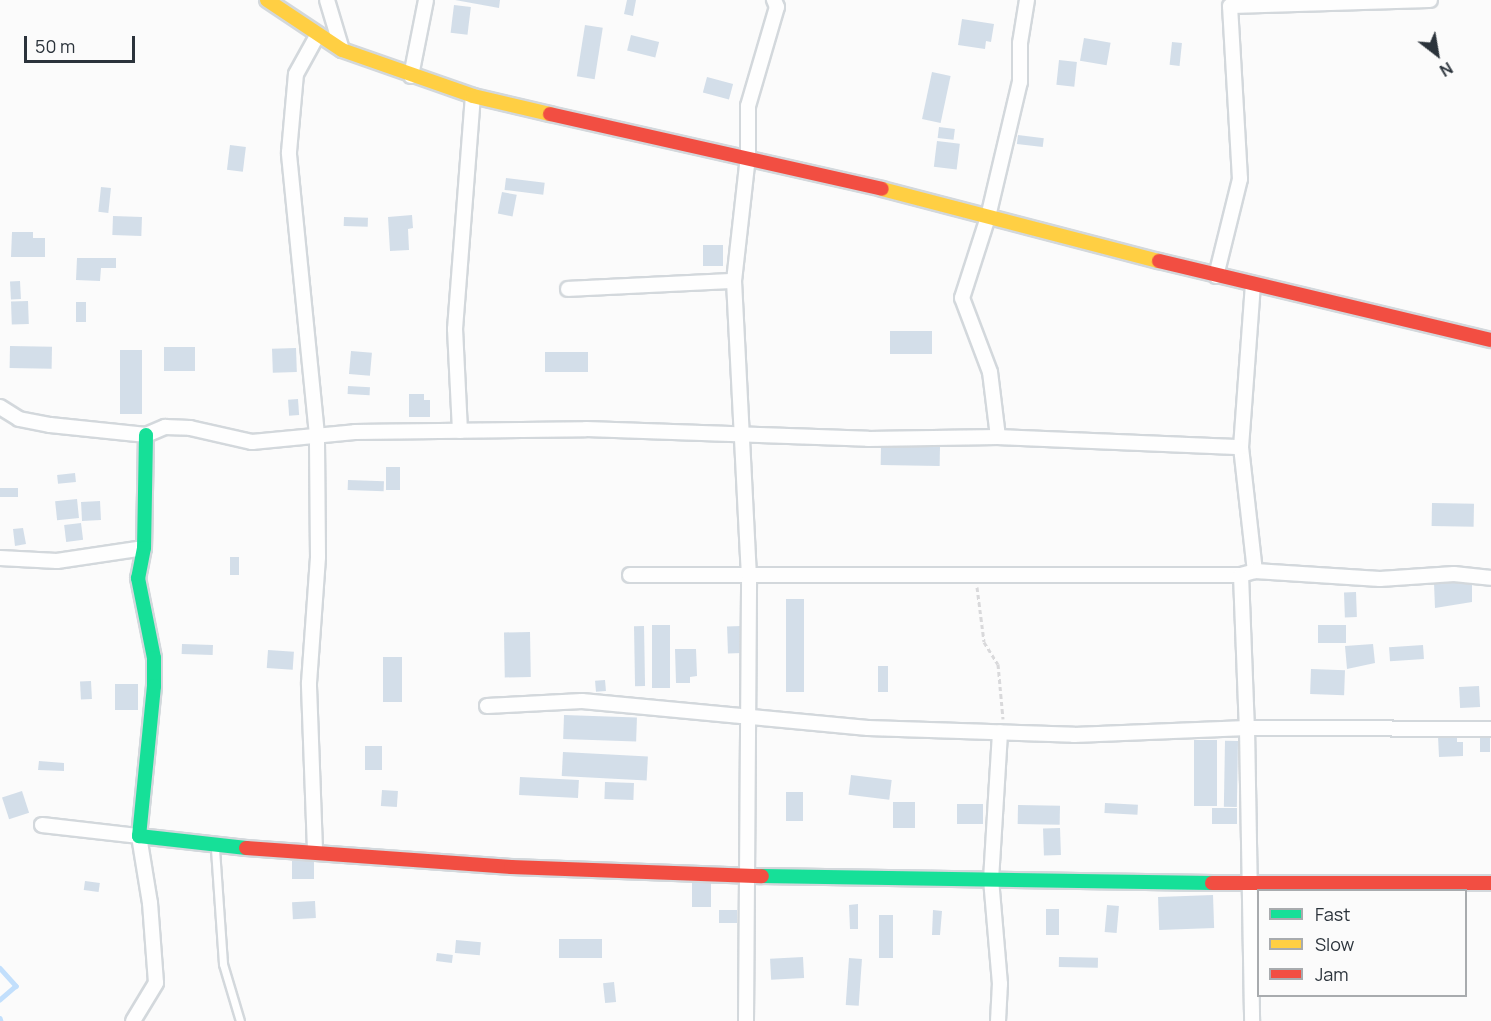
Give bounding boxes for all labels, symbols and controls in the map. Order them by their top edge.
scale bar [27,24,138,62]
north arrow [1407,24,1467,84]
text: 50 m [35,34,75,58]
text: N [1436,57,1457,82]
legend [1257,889,1467,997]
text: Fast [1315,902,1350,926]
text: Slow [1315,932,1354,956]
text: Jam [1315,962,1349,986]

